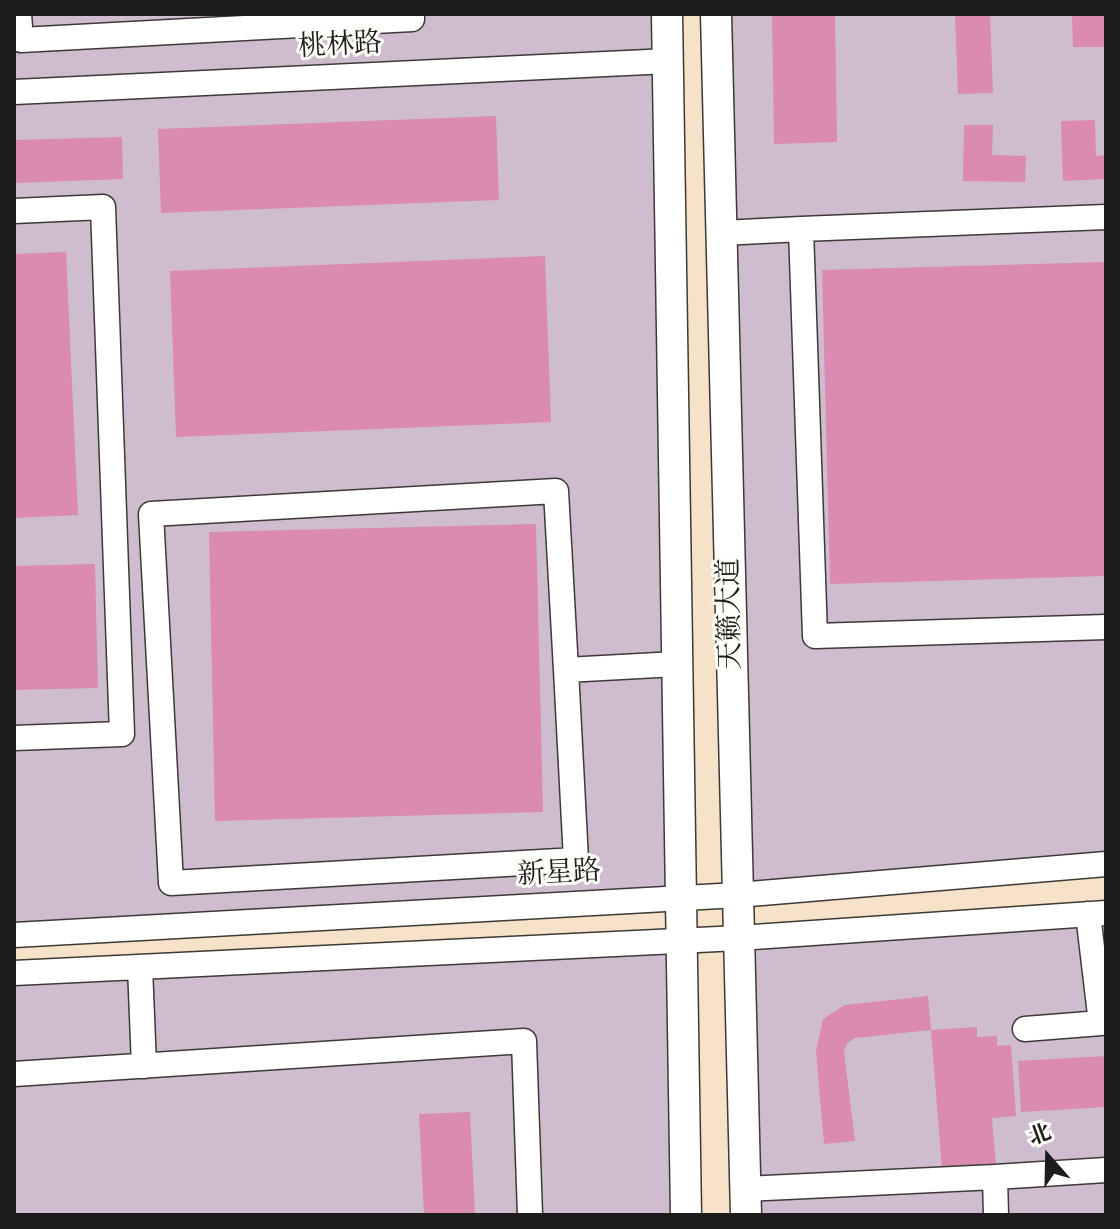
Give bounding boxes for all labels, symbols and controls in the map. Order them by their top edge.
street label: 桃林路 [297,27,383,65]
street label: 天籁大道 [713,558,749,670]
street label: 新星路 [516,855,602,893]
north arrow [1008,1117,1088,1197]
text: 北 [1025,1118,1055,1150]

